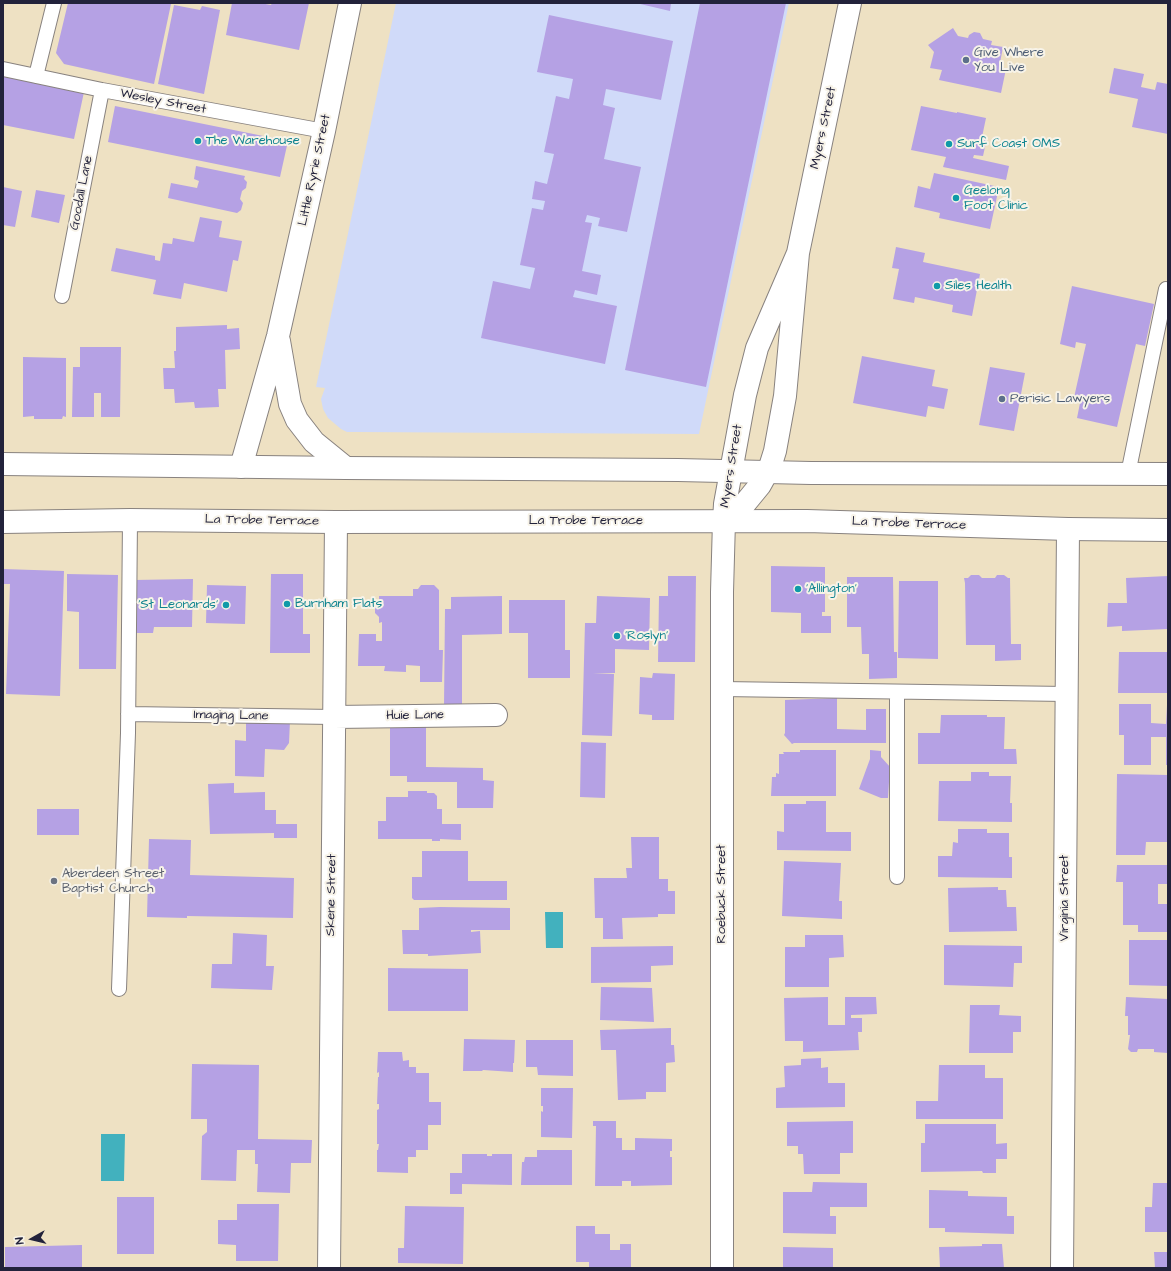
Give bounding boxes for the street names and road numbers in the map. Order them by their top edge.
street label: Myers Street [808,85,840,171]
street label: Wesley Street [119,86,207,118]
street label: Little Ryrie Street [296,113,334,227]
street label: Goodall Lane [67,155,97,231]
street label: Myers Street [718,423,746,509]
street label: La Trobe Terrace [205,512,319,530]
street label: La Trobe Terrace [529,513,643,529]
street label: La Trobe Terrace [852,514,966,534]
street label: Imaging Lane [193,708,269,724]
street label: Huie Lane [386,708,444,724]
street label: Roebuck Street [714,844,730,944]
street label: Skene Street [323,854,341,936]
street label: Virginia Street [1057,855,1073,941]

